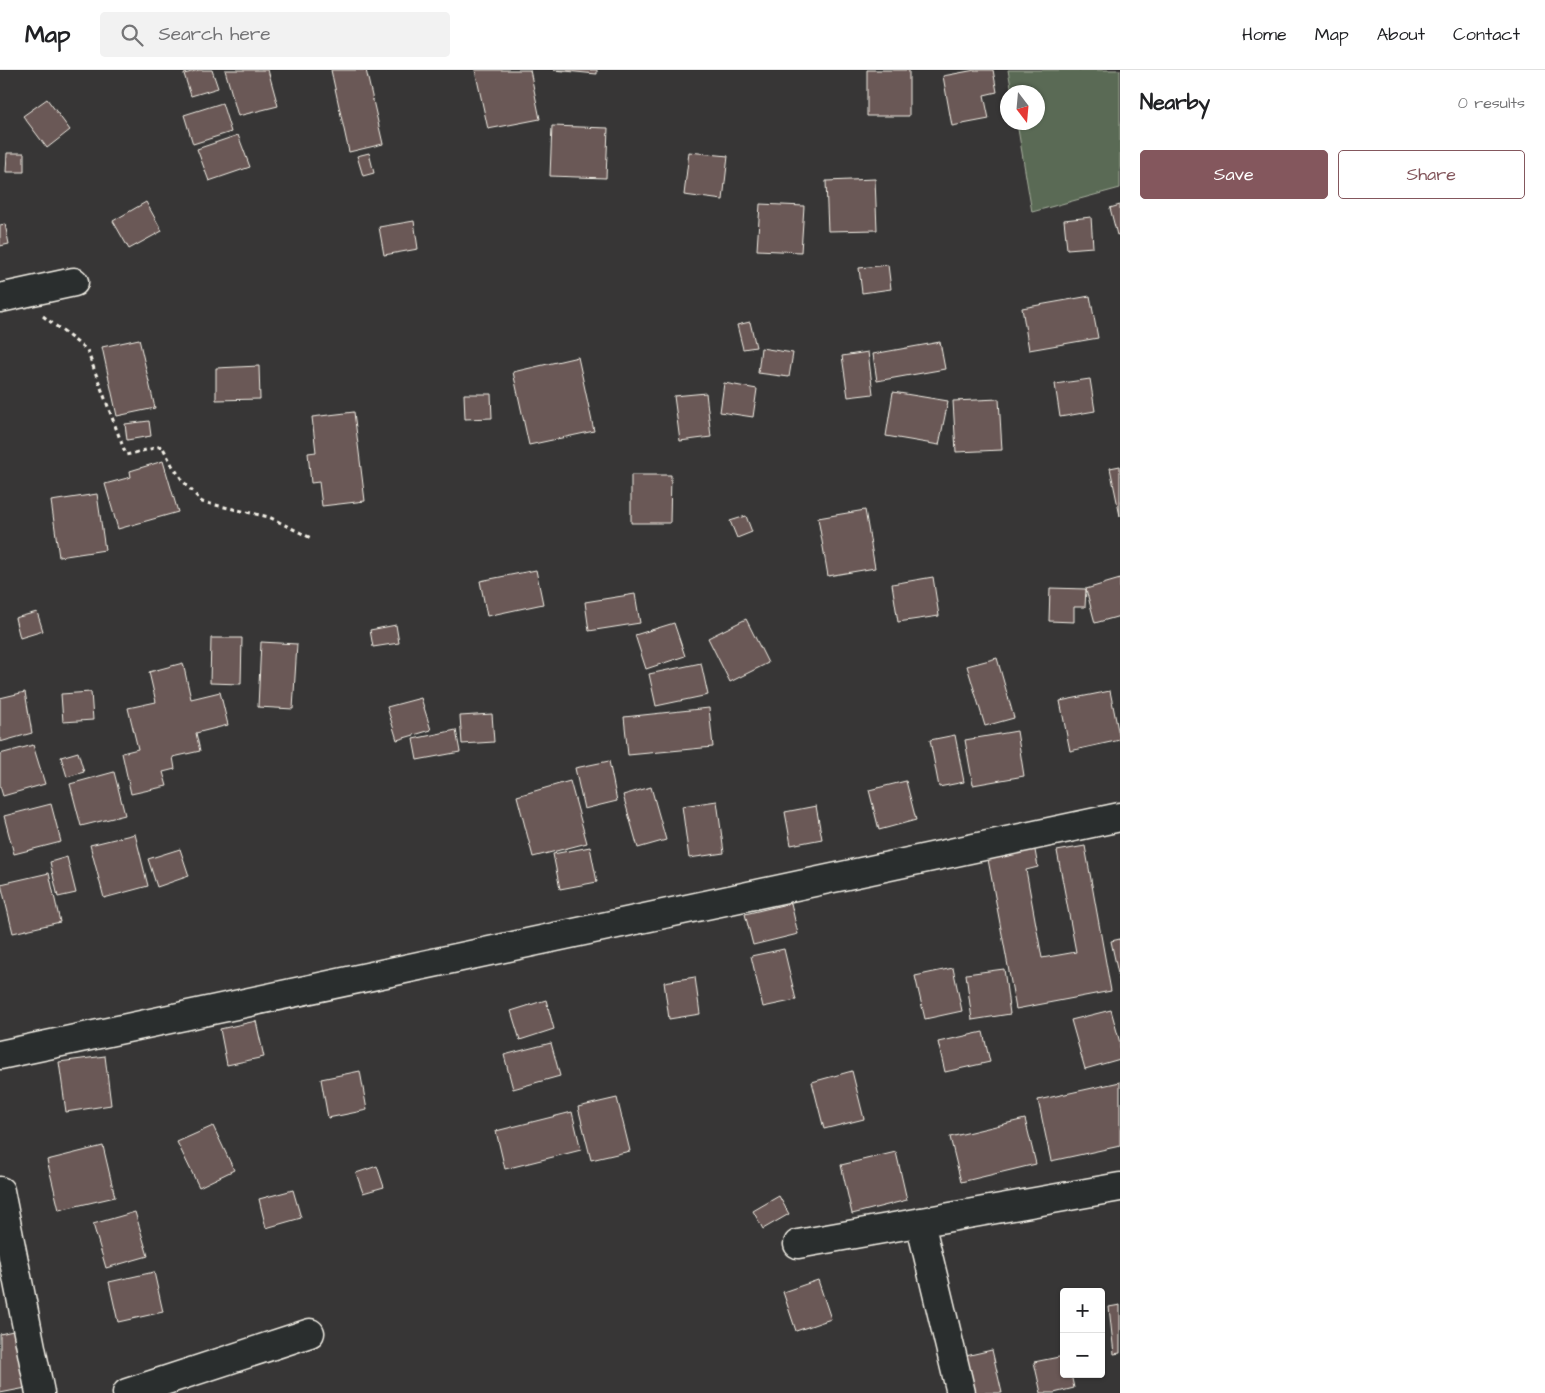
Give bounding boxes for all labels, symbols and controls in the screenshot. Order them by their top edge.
search box [100,12,450,57]
text: Map [25,18,70,52]
icon: search [118,21,146,49]
text: Search here [158,21,271,48]
text: Home [1242,22,1287,47]
text: Map [1315,22,1349,47]
text: About [1377,22,1425,47]
text: Contact [1453,22,1520,47]
north arrow [1000,85,1045,130]
text: Nearby [1140,88,1210,117]
text: 0 results [1458,92,1525,114]
button: Save [1140,150,1328,199]
button: Share [1338,150,1525,199]
map controls [1060,1288,1105,1378]
button: + [1060,1288,1105,1333]
button: − [1060,1333,1105,1378]

